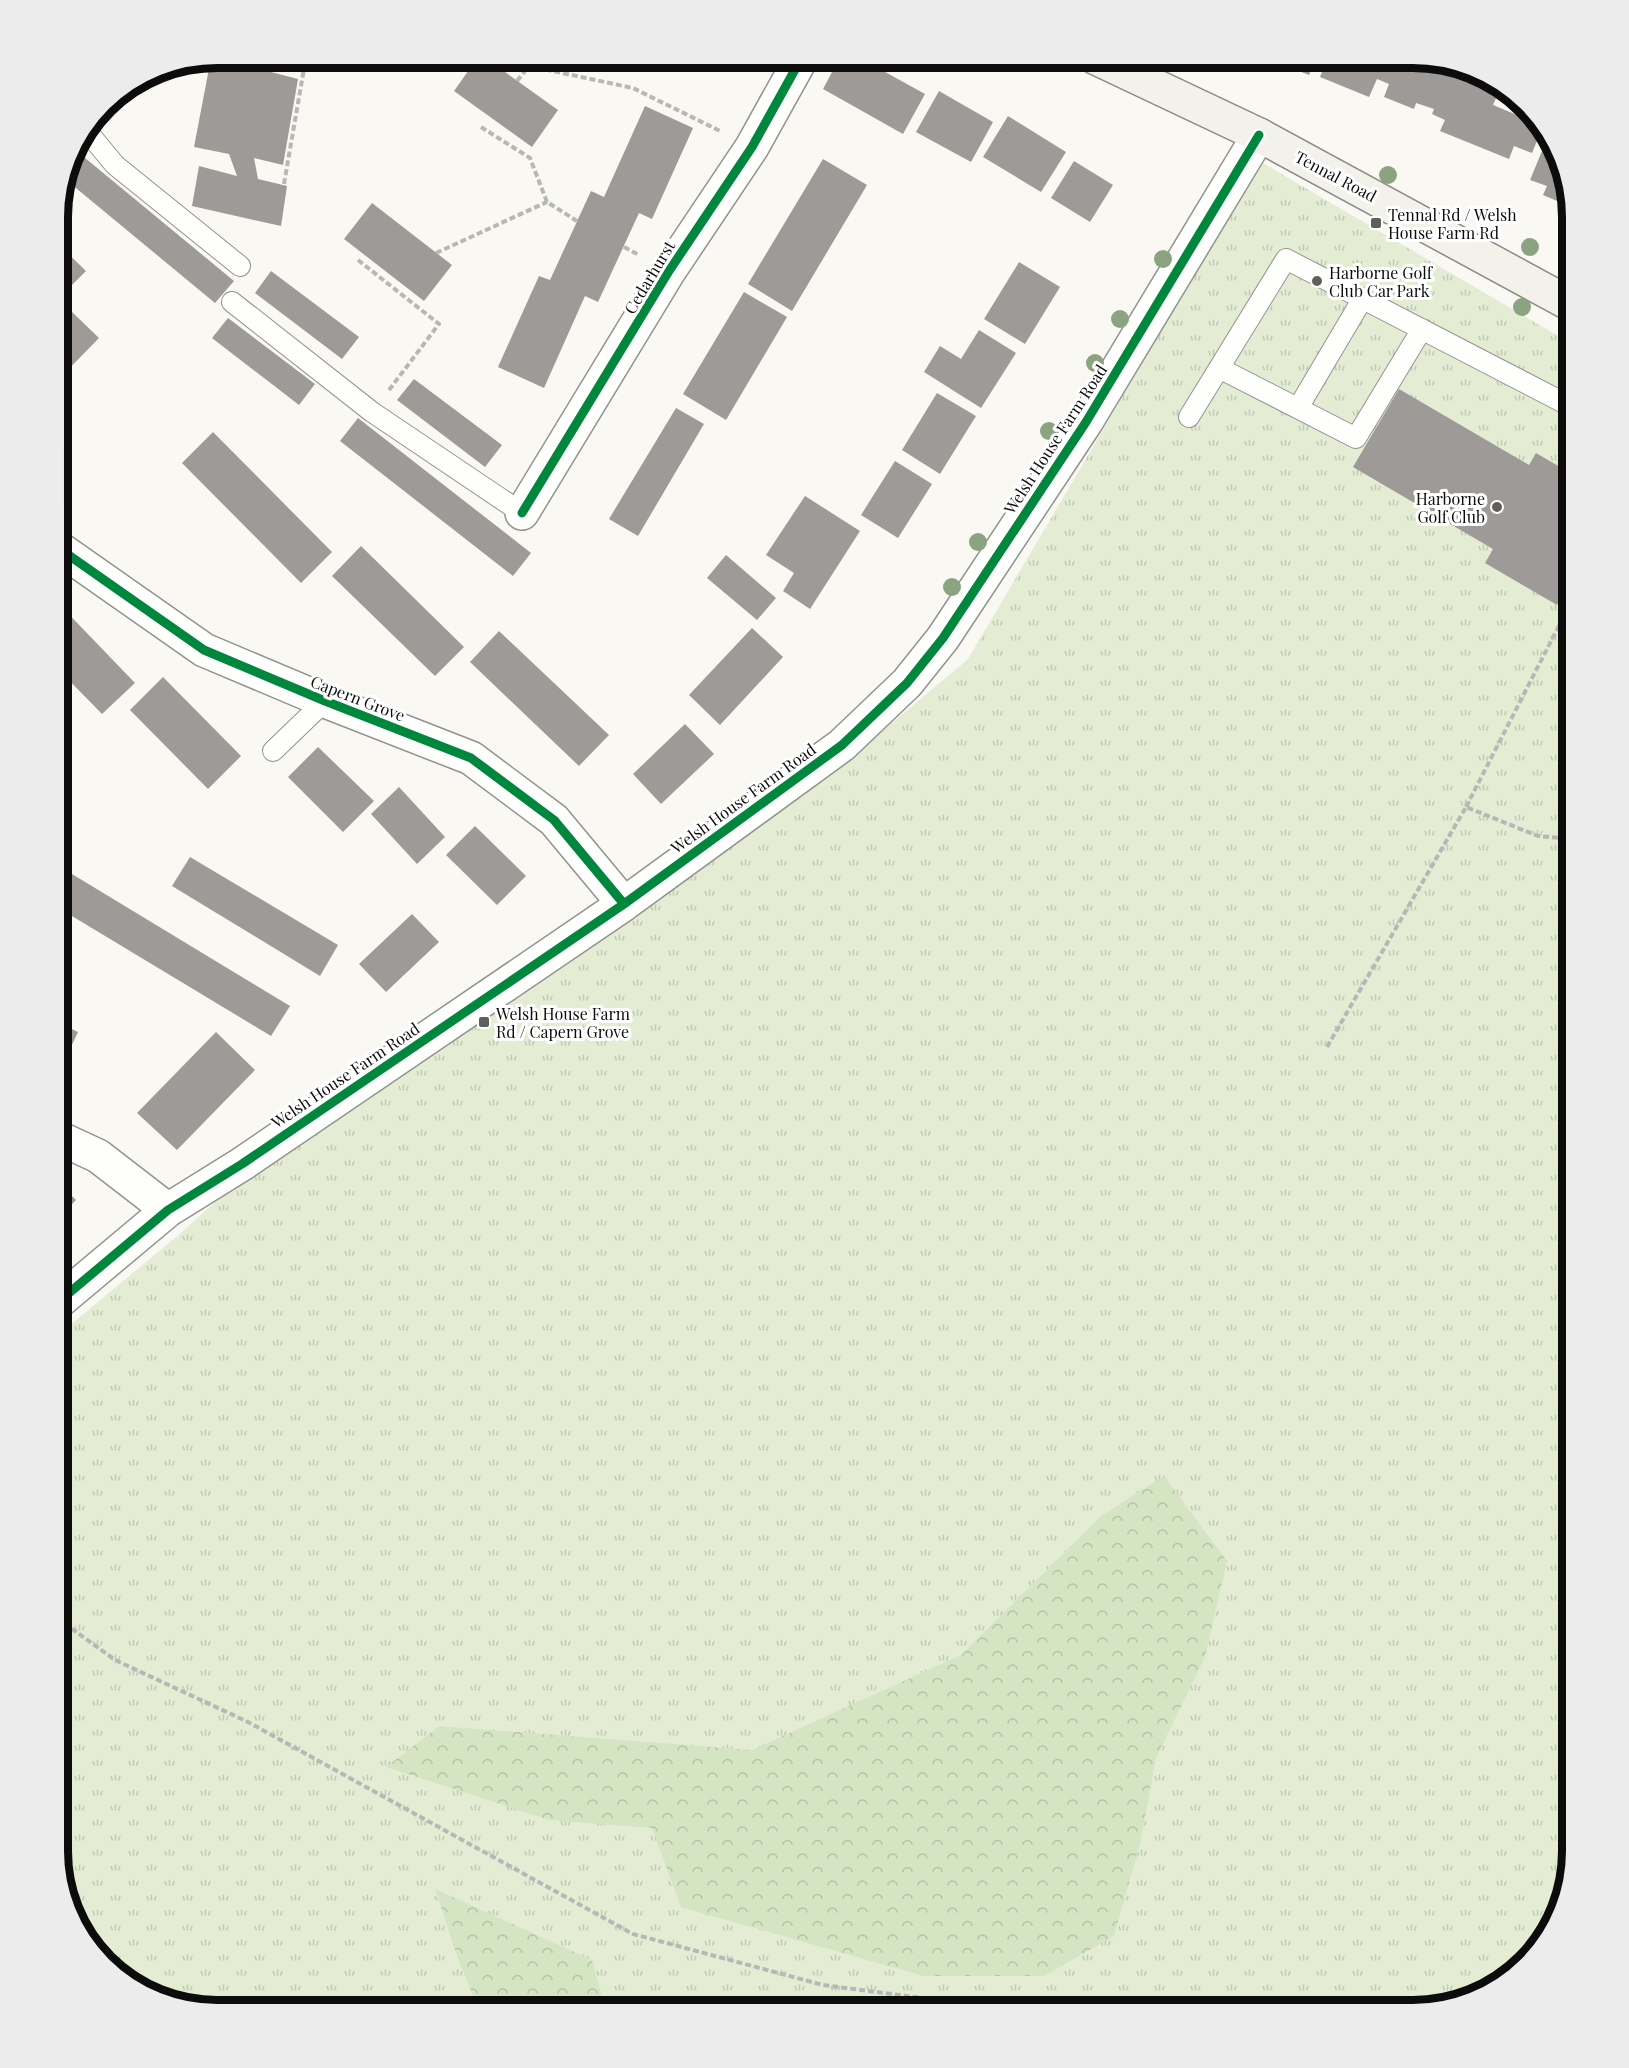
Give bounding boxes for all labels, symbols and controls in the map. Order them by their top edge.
street label: Tennal Road [1292,146,1380,206]
place label: Tennal Rd / Welsh House Farm Rd [1388,204,1517,243]
marker: Tennal Rd / Welsh House Farm Rd [1369,216,1383,230]
street label: Cedarhurst [619,236,679,317]
place label: Harborne Golf Club Car Park [1329,262,1434,301]
marker: Harborne Golf Club Car Park [1310,274,1324,288]
street label: Welsh House Farm Road [998,360,1111,519]
place label: Harborne Golf Club [1416,488,1485,527]
marker: Harborne Golf Club [1490,500,1504,514]
street label: Capern Grove [308,670,408,726]
street label: Welsh House Farm Road [666,738,820,858]
place label: Welsh House Farm Rd / Capern Grove [495,1003,630,1042]
marker: Welsh House Farm Rd / Capern Grove [477,1015,491,1029]
street label: Welsh House Farm Road [266,1018,423,1133]

